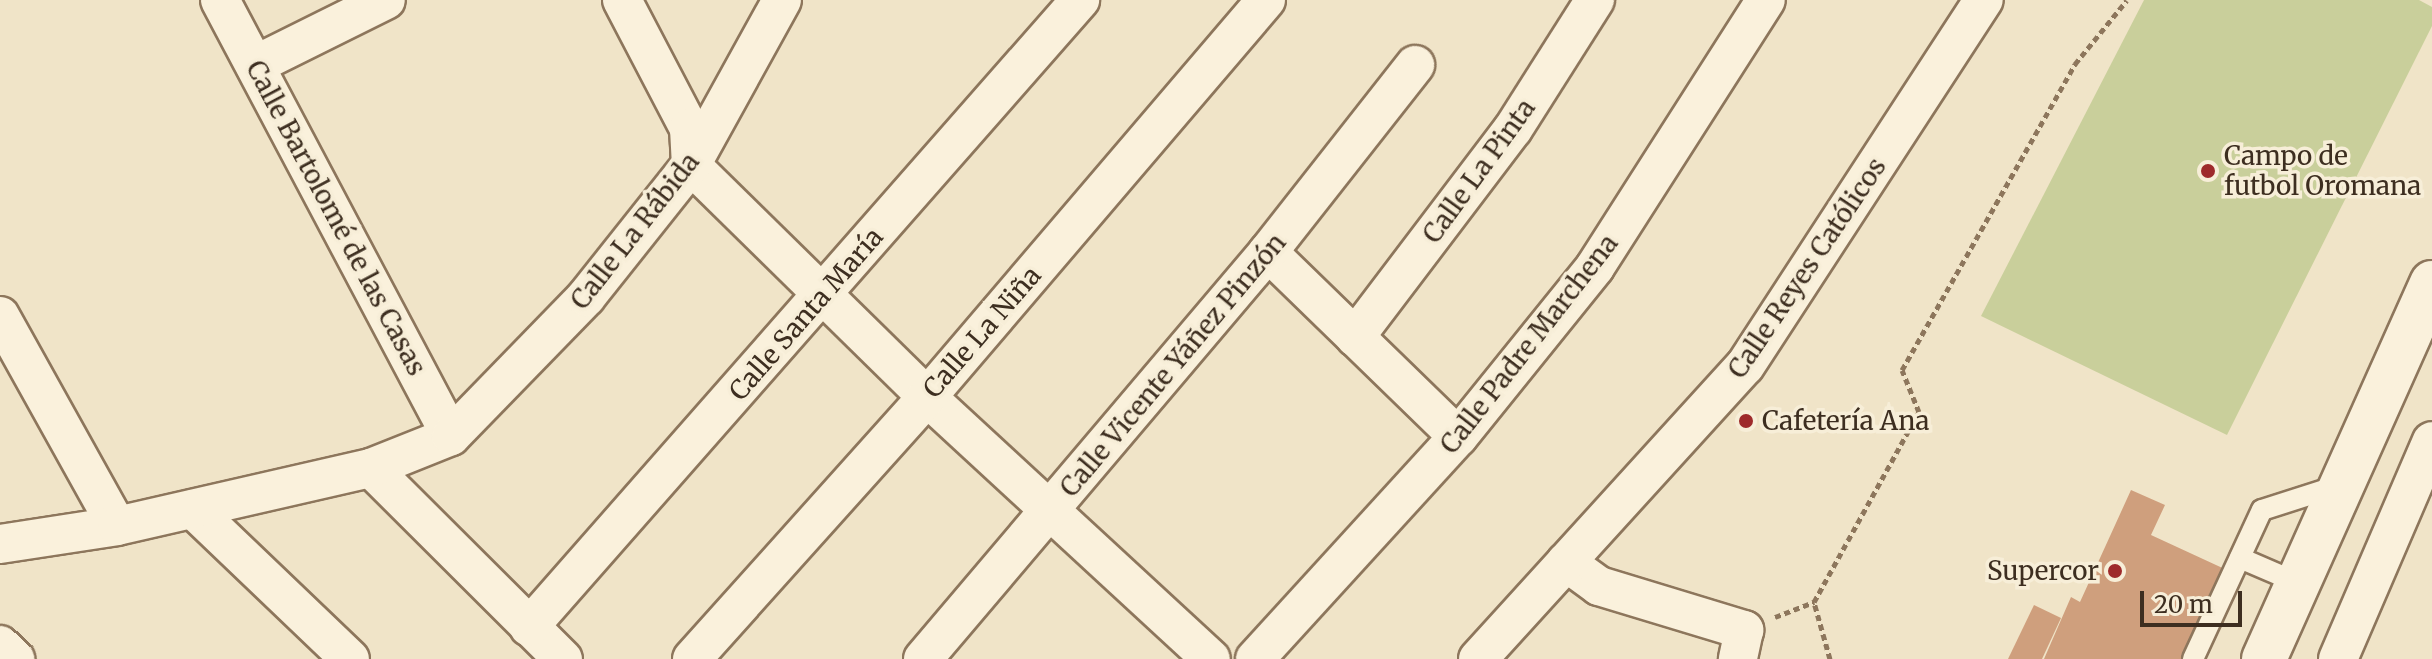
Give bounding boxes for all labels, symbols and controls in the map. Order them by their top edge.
street label: Calle Bartolomé de las Casas [240,55,432,381]
street label: Calle La Pinta [1416,93,1542,249]
place label: Campo de futbol Oromana [2224,140,2421,202]
street label: Calle La Rábida [564,147,706,315]
street label: Calle Reyes Católicos [1722,152,1892,384]
marker: Campo de futbol Oromana [2199,162,2217,180]
street label: Calle Santa María [723,222,889,406]
street label: Calle Vicente Yáñez Pinzón [1054,227,1292,503]
street label: Calle Padre Marchena [1434,228,1624,460]
street label: Calle La Niña [917,260,1047,404]
place label: Cafetería Ana [1762,405,1929,437]
marker: Cafetería Ana [1737,412,1755,430]
place label: Supercor [1987,555,2099,587]
marker: Supercor [2106,562,2124,580]
scale bar [2144,575,2246,625]
text: 20 m [2154,589,2213,620]

